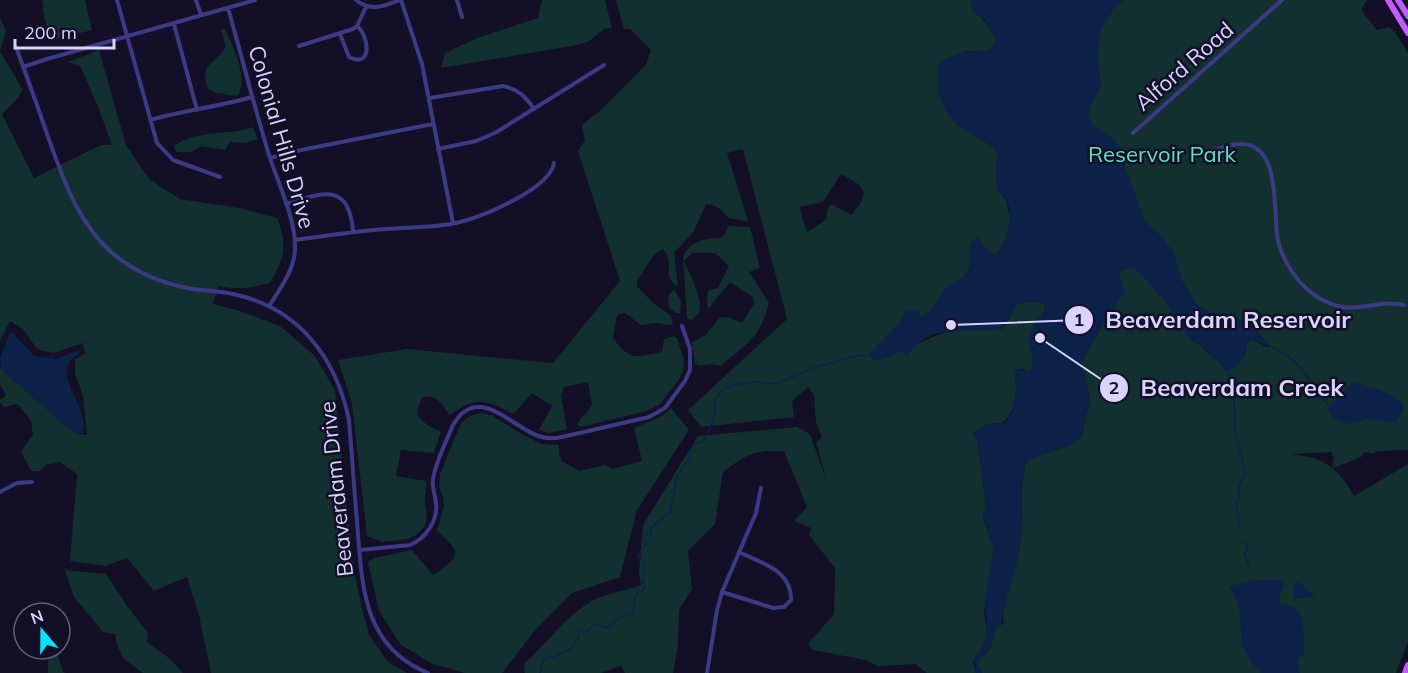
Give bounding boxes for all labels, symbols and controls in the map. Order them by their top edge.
scale bar [15,12,114,50]
street label: Alford Road [1129,15,1239,117]
text: 200 m [24,21,77,44]
street label: Colonial Hills Drive [242,42,322,232]
park label: Reservoir Park [1088,140,1237,168]
callout: Beaverdam Reservoir [1064,299,1363,341]
text: Beaverdam Reservoir [1105,304,1351,334]
text: 1 [1074,308,1084,331]
callout: Beaverdam Creek [1099,367,1355,409]
text: Beaverdam Creek [1141,372,1344,402]
text: 2 [1109,376,1119,399]
street label: Beaverdam Drive [313,400,359,578]
north arrow [12,601,72,661]
text: N [28,605,46,628]

